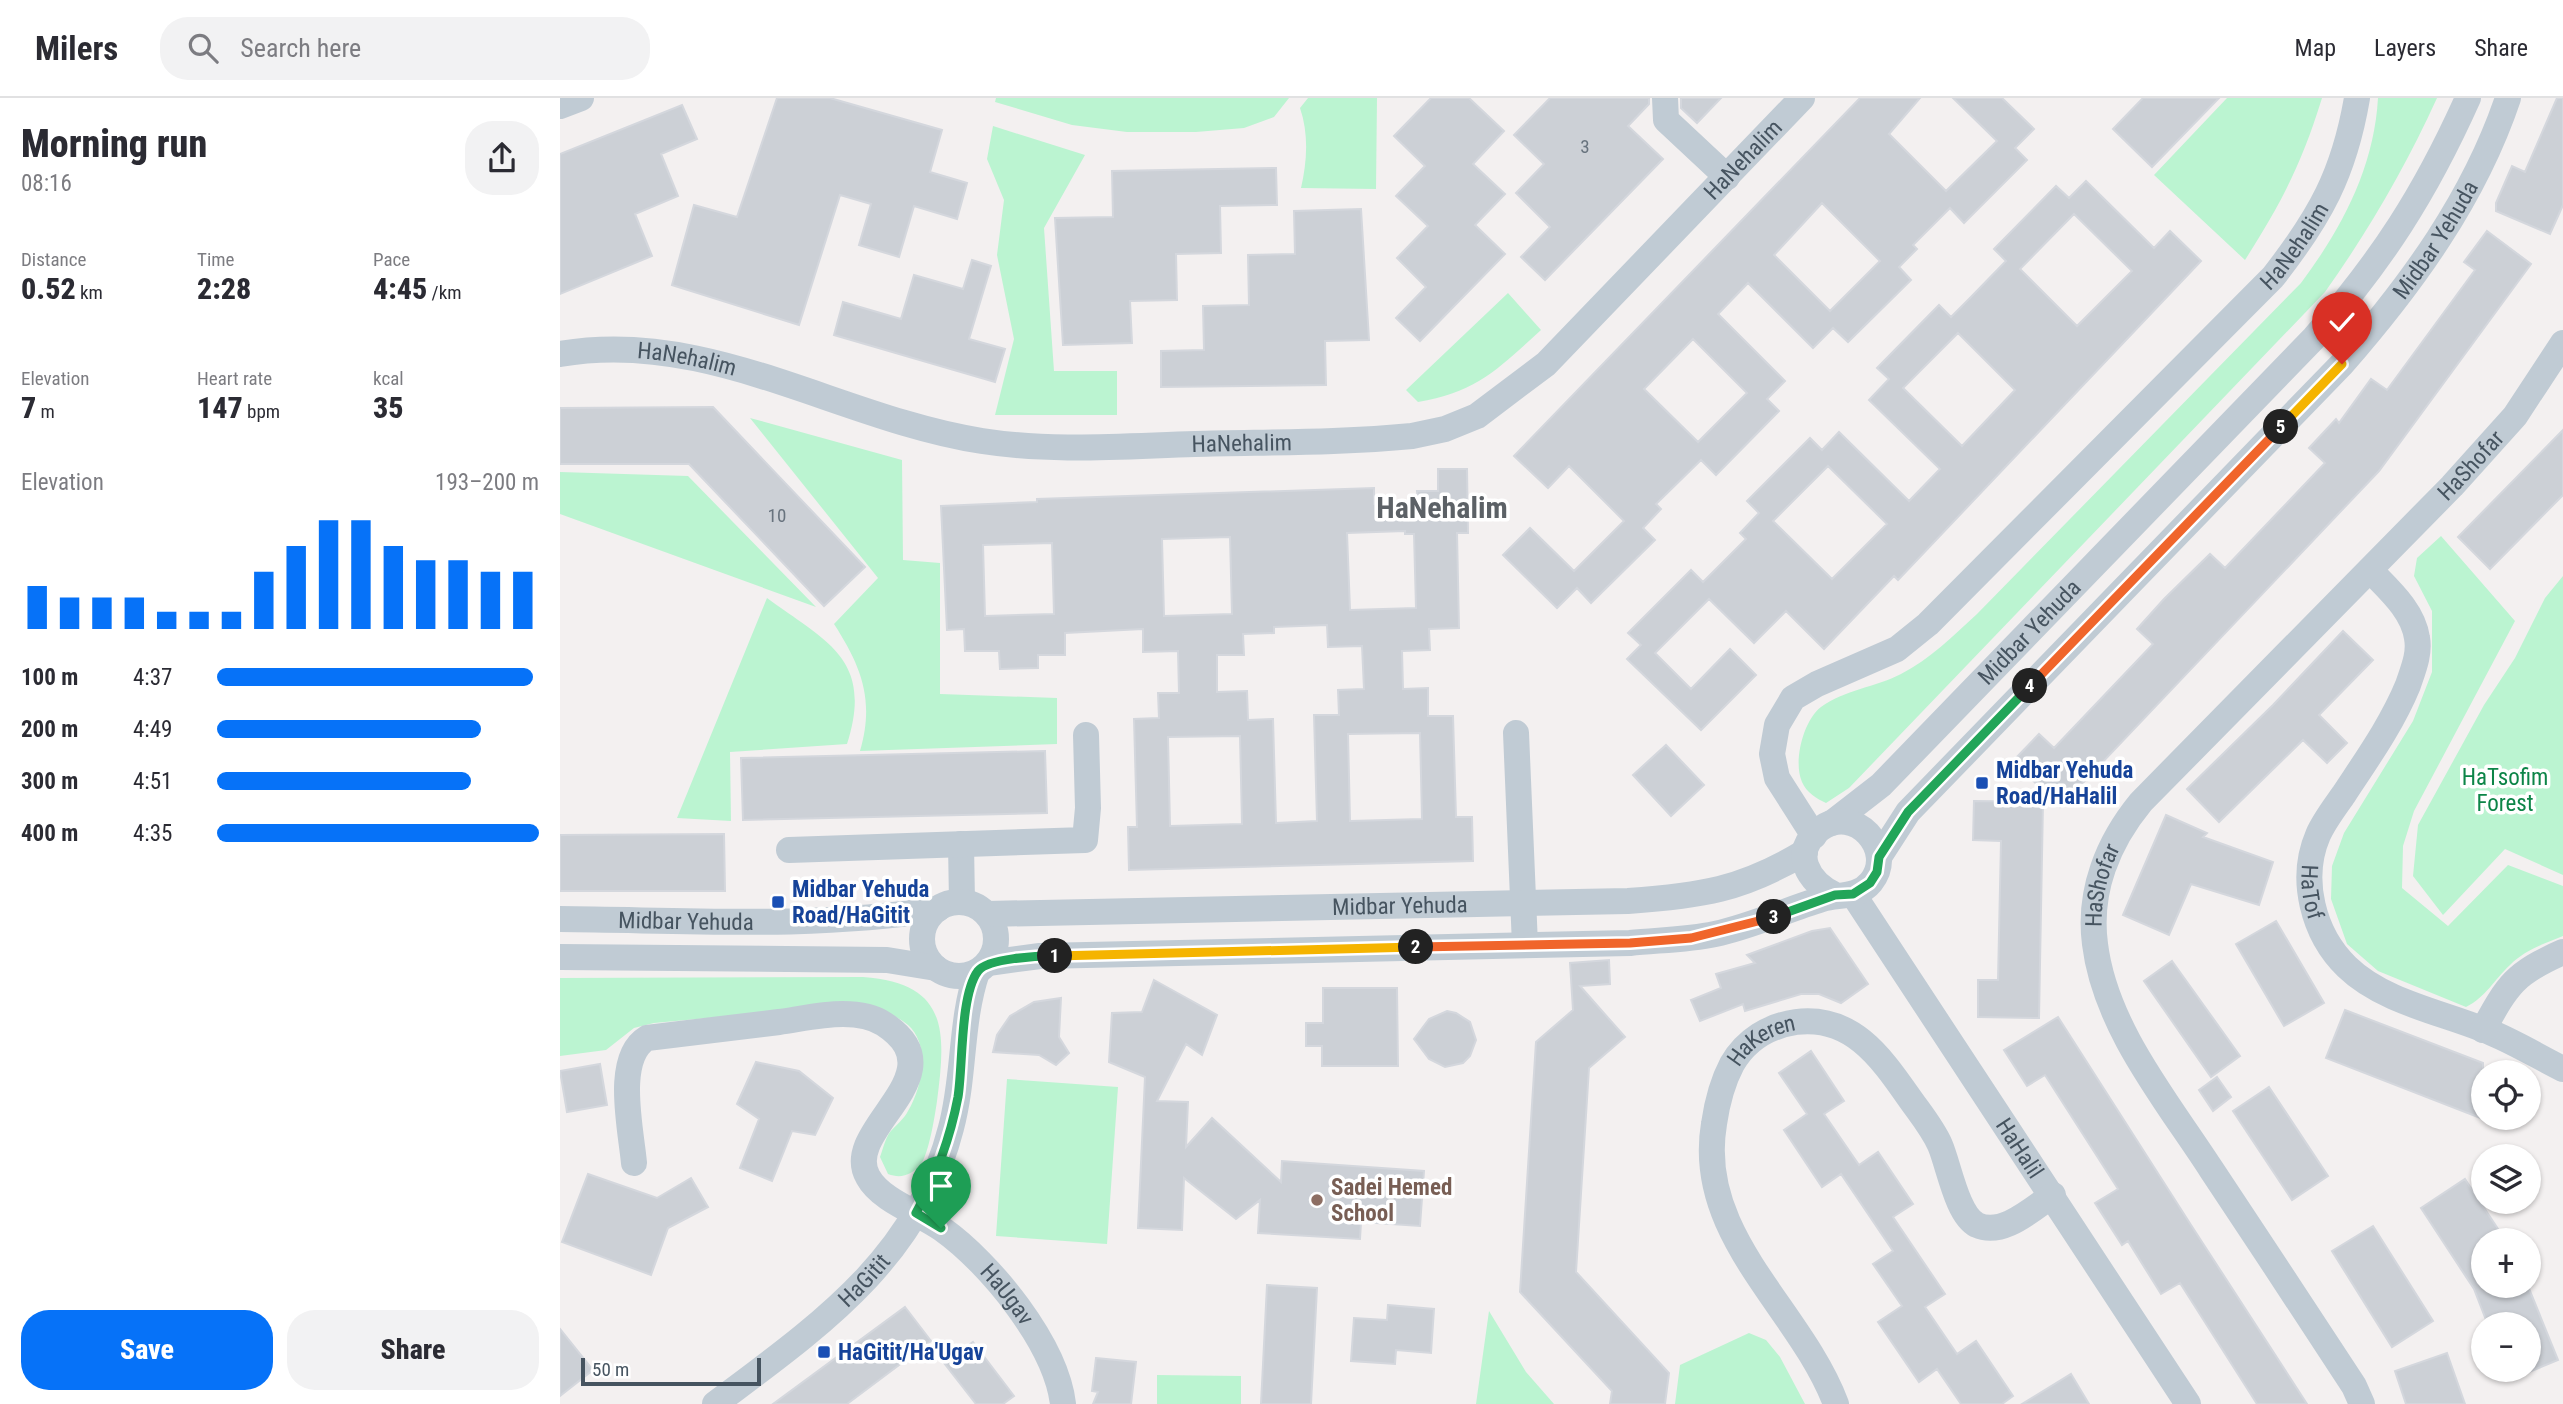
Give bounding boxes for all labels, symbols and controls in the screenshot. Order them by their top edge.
search box [160,17,650,80]
text: Milers [35,29,118,68]
icon: search [184,29,222,67]
text: Search here [240,33,361,63]
text: Map [2295,34,2336,62]
text: Layers [2374,34,2436,62]
text: Share [2474,34,2528,62]
street label: HaNehalim [1699,114,1788,205]
button: share [465,121,539,195]
text: Morning run [21,122,207,166]
house number: 3 [1580,135,1590,158]
text: 08:16 [21,170,72,197]
street label: Midbar Yehuda [2387,176,2484,305]
street label: HaNehalim [2255,198,2334,296]
text: Distance [21,248,86,271]
text: Time [197,248,234,271]
text: Pace [373,248,410,271]
text: 0.52 [21,271,76,306]
text: 2:28 [197,271,251,306]
text: 4:45 [373,271,427,306]
text: km [76,281,103,304]
text: /km [427,281,462,304]
pin [2312,292,2372,364]
icon: check [2323,303,2361,341]
street label: HaNehalim [636,337,739,382]
text: Elevation [21,367,89,390]
text: Heart rate [197,367,272,390]
text: kcal [373,367,404,390]
text: 7 [21,390,36,425]
text: 147 [197,390,243,425]
text: 35 [373,390,404,425]
text: m [36,400,55,423]
text: bpm [243,400,280,423]
pin: 5 [2264,410,2298,444]
text: 5 [2276,415,2285,438]
street label: HaShofar [2432,425,2510,506]
street label: HaNehalim [1191,429,1292,458]
text: Elevation [21,469,104,496]
text: 193–200 m [435,469,539,496]
district label: HaNehalim [1376,490,1508,525]
house number: 10 [768,504,786,527]
street label: Midbar Yehuda [1973,574,2086,690]
text: 100 m [21,664,78,691]
text: 4:37 [133,664,172,691]
pin: 4 [2012,668,2048,704]
text: 4 [2025,674,2034,697]
text: 200 m [21,716,78,743]
text: 4:49 [133,716,172,743]
place label: Midbar Yehuda Road/HaHalil [1996,757,2134,810]
park label: HaTsofim Forest [2462,764,2548,817]
text: 300 m [21,768,78,795]
text: 4:51 [133,768,172,795]
marker: Midbar Yehuda Road/HaHalil [1974,775,1990,791]
text: 400 m [21,820,78,847]
text: 4:35 [133,820,172,847]
street label: HaShofar [2080,839,2126,927]
street label: HaTof [2295,864,2329,924]
place label: Midbar Yehuda Road/HaGitit [792,876,930,929]
street label: Midbar Yehuda [1332,891,1468,921]
marker: Midbar Yehuda Road/HaGitit [770,894,786,910]
pin: 3 [1756,900,1792,934]
text: 3 [1769,905,1778,928]
street label: Midbar Yehuda [618,907,754,936]
pin: 2 [1398,930,1434,964]
text: 2 [1411,935,1420,958]
pin: 1 [1037,938,1072,974]
text: 1 [1050,944,1059,967]
street label: HaKeren [1722,1009,1798,1071]
map controls [2471,1060,2541,1382]
button: locate [2471,1060,2541,1130]
street label: HaHalil [1990,1113,2049,1184]
button: layers [2471,1144,2541,1214]
pin [911,1156,971,1228]
icon: arrive [922,1167,960,1205]
place label: Sadei Hemed School [1331,1174,1452,1227]
marker: Sadei Hemed School [1309,1192,1325,1208]
button: + [2471,1228,2541,1298]
street label: HaGitit [833,1249,896,1313]
street label: HaUgav [975,1258,1040,1330]
button: Save [21,1310,273,1390]
button: Share [287,1310,539,1390]
button: − [2471,1312,2541,1382]
place label: HaGitit/Ha'Ugav [838,1339,984,1366]
marker: HaGitit/Ha'Ugav [816,1344,832,1360]
scale bar [581,1355,761,1387]
text: 50 m [592,1358,629,1381]

